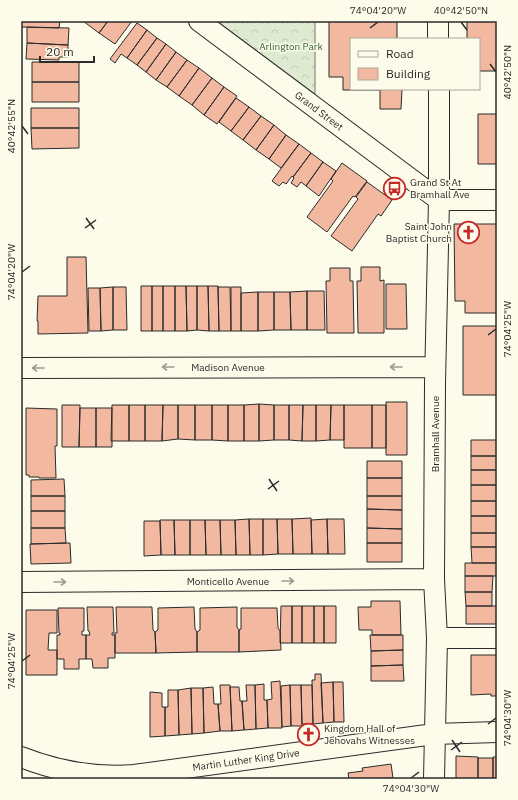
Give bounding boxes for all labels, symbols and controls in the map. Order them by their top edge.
text: 74°04'20"W [350,4,406,17]
text: 40°42'50"N [434,4,488,17]
scale bar [40,38,94,64]
legend [350,38,480,90]
park label: Arlington Park [259,40,324,53]
text: 20 m [46,44,74,59]
text: 40°42'50"N [501,45,514,99]
text: Road [386,46,414,61]
text: Building [386,66,431,81]
street label: Grand Street [292,89,346,134]
text: 40°42'55"N [5,99,18,153]
bus stop icon: Grand St At Bramhall Ave [381,175,407,201]
place label: Grand St At Bramhall Ave [410,176,470,201]
church icon: Saint John Baptist Church [455,219,481,245]
place label: Saint John Baptist Church [386,220,452,245]
text: 74°04'20"W [5,244,18,300]
text: 74°04'25"W [501,301,514,357]
street label: Madison Avenue [191,361,265,374]
one-way arrow [162,363,175,371]
one-way arrow [390,363,403,371]
one-way arrow [32,364,45,372]
street label: Bramhall Avenue [429,395,442,472]
street label: Monticello Avenue [187,575,270,588]
one-way arrow [281,577,294,585]
one-way arrow [53,578,66,586]
text: 74°04'25"W [5,633,18,689]
text: 74°04'30"W [501,690,514,746]
church icon: Kingdom Hall of Jehovahs Witnesses [295,721,321,747]
place label: Kingdom Hall of Jehovahs Witnesses [324,722,415,747]
street label: Martin Luther King Drive [192,746,301,774]
text: 74°04'30"W [383,782,439,795]

